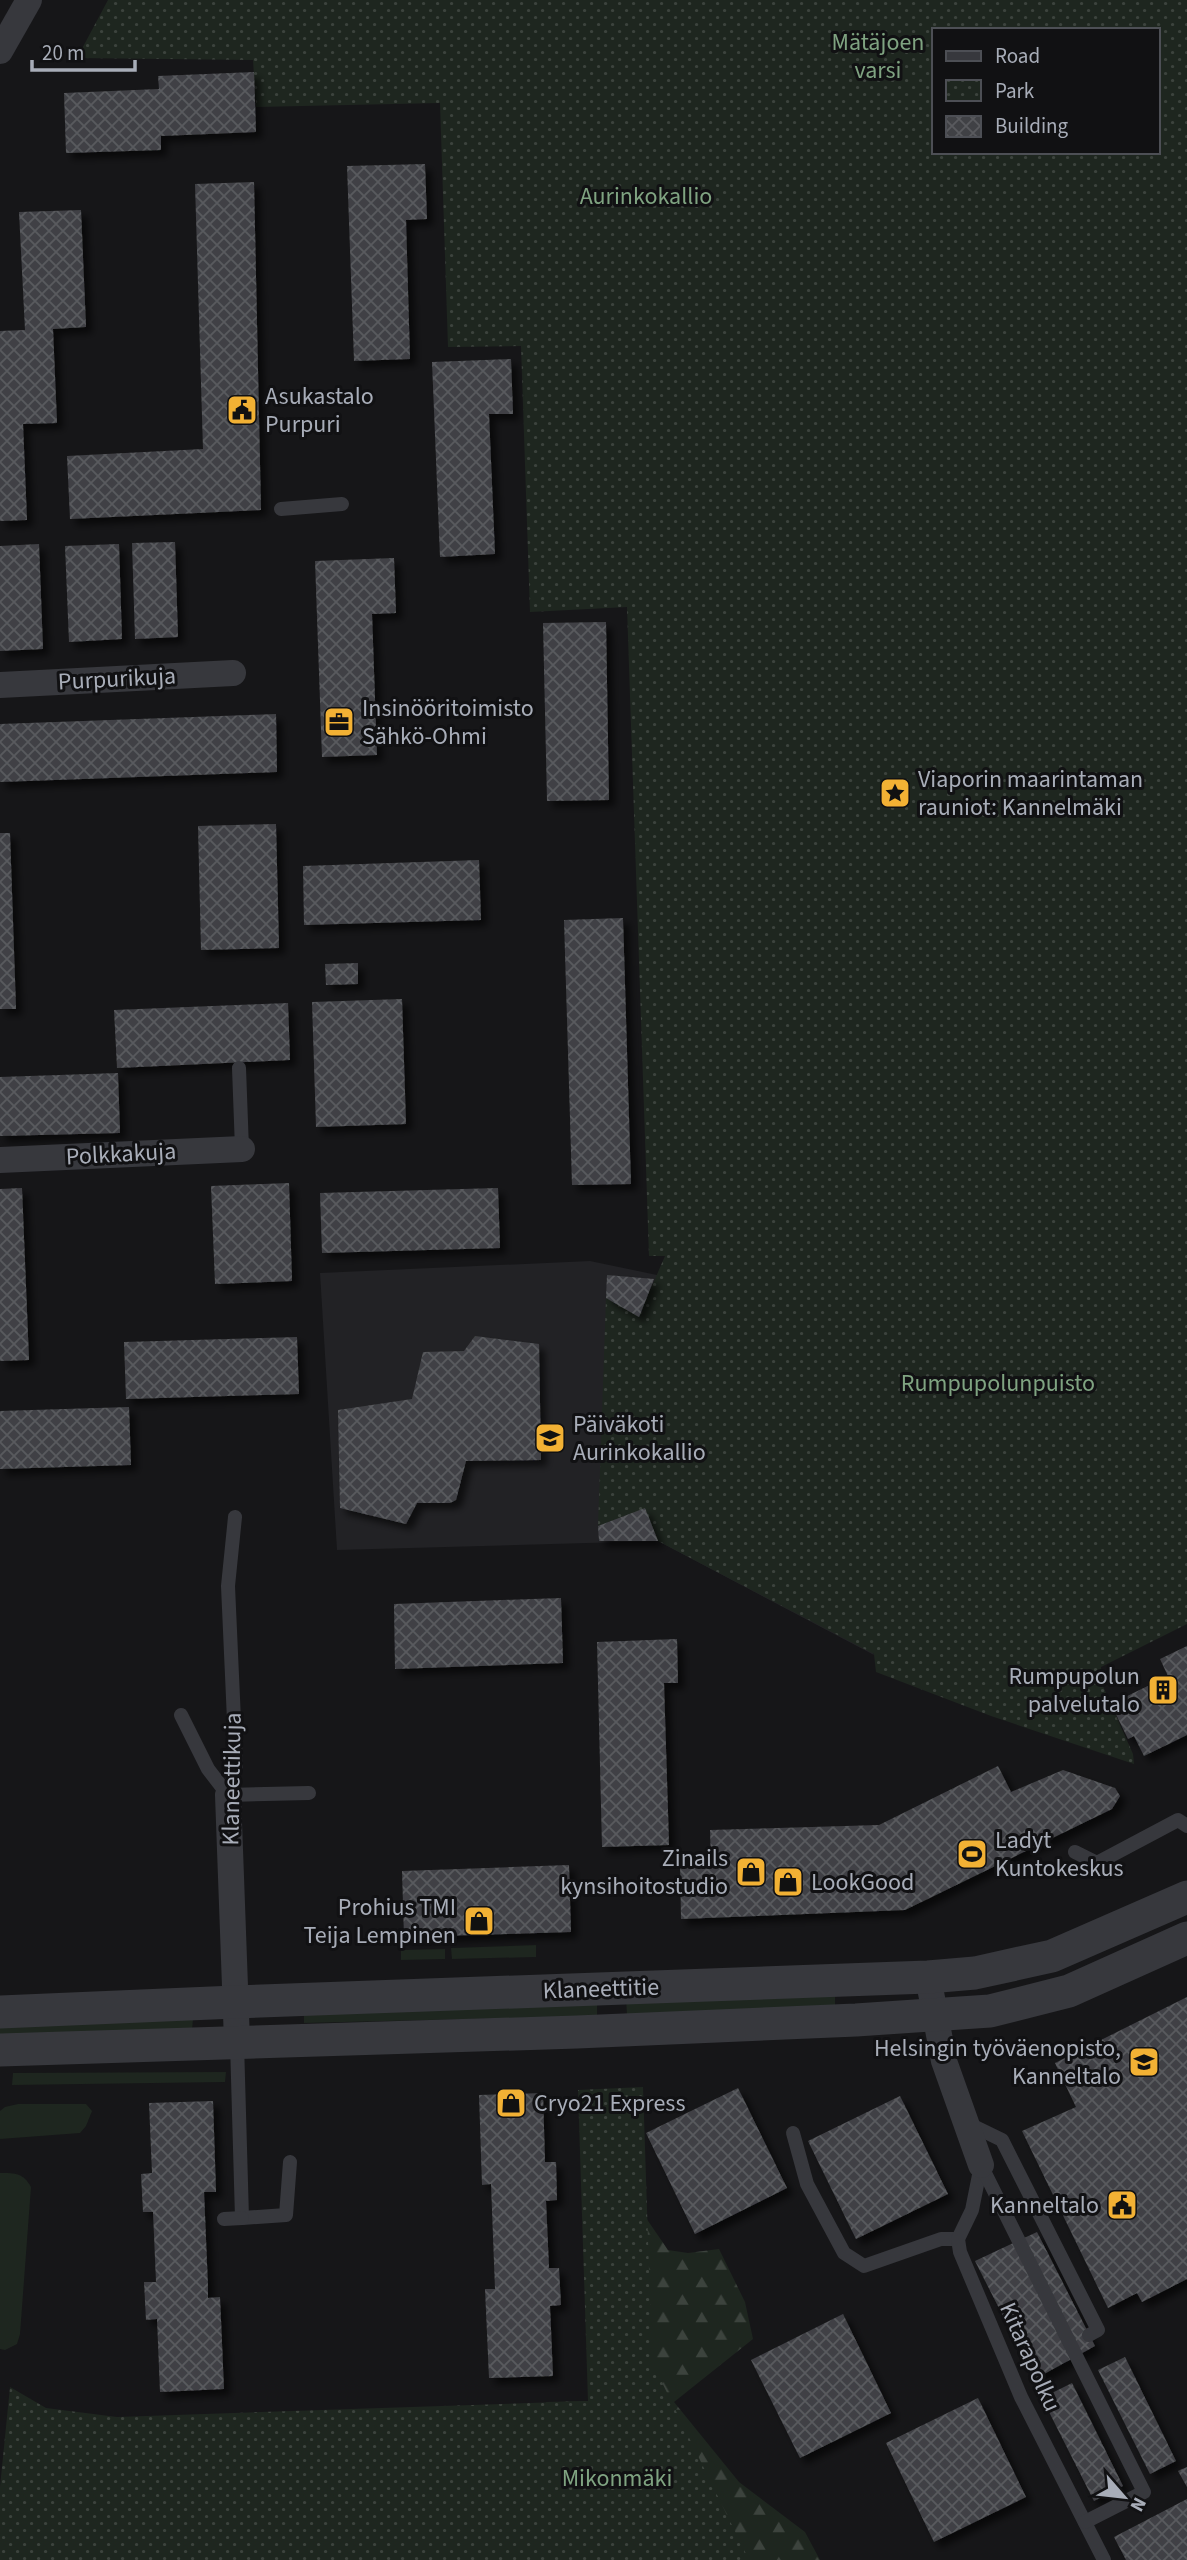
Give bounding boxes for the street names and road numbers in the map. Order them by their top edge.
street label: Purpurikuja [57,658,177,700]
street label: Polkkakuja [65,1134,177,1174]
street label: Klaneettikuja [213,1712,251,1846]
street label: Klaneettitie [542,1969,660,2009]
street label: Kitarapolku [990,2297,1070,2417]

